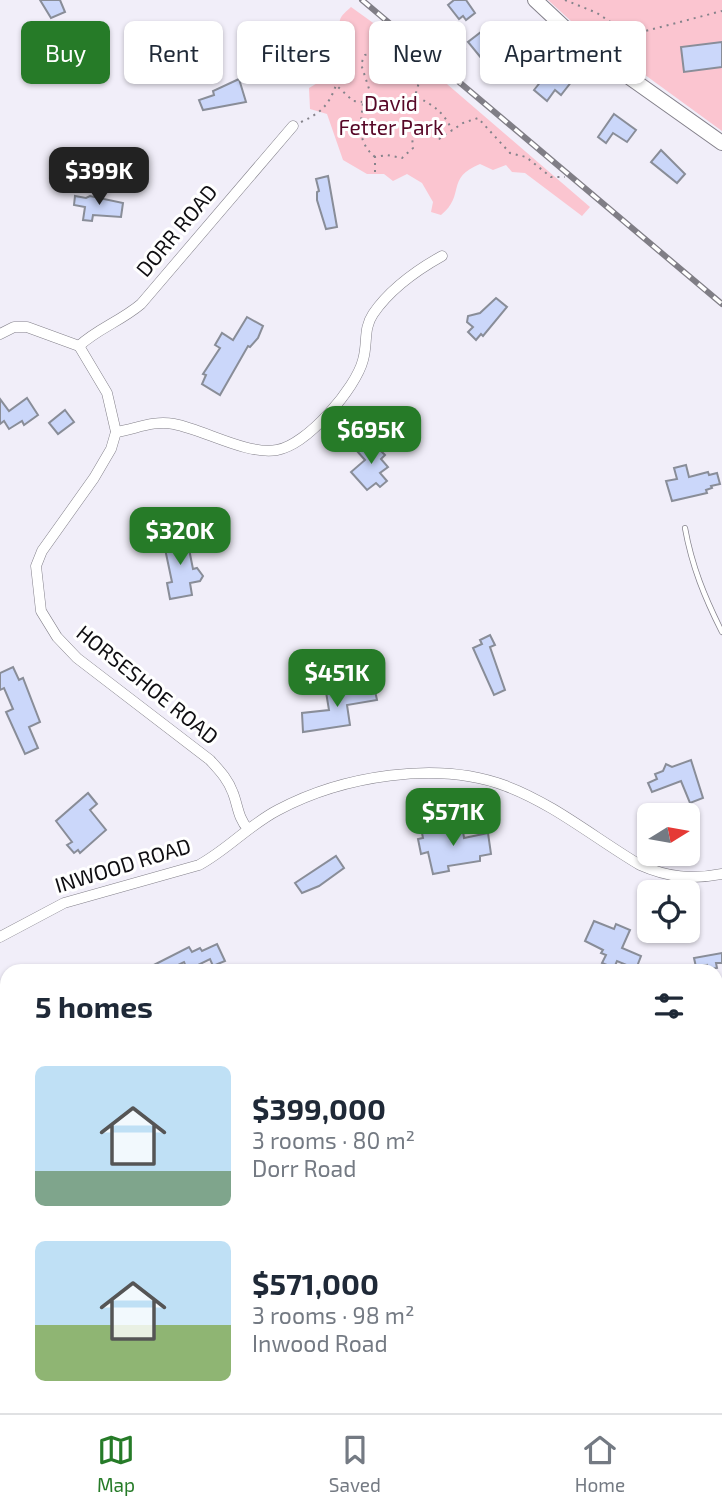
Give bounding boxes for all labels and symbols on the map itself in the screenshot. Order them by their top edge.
park label: David Fetter Park [338,90,444,139]
pin: $399K [50,148,148,207]
street label: DORR ROAD [130,179,222,281]
pin: $695K [322,406,420,466]
pin: $320K [131,508,229,567]
street label: HORSESHOE ROAD [72,619,224,749]
pin: $451K [288,650,386,709]
pin: $571K [404,788,502,848]
north arrow [637,803,700,866]
street label: INWOOD ROAD [52,832,194,897]

